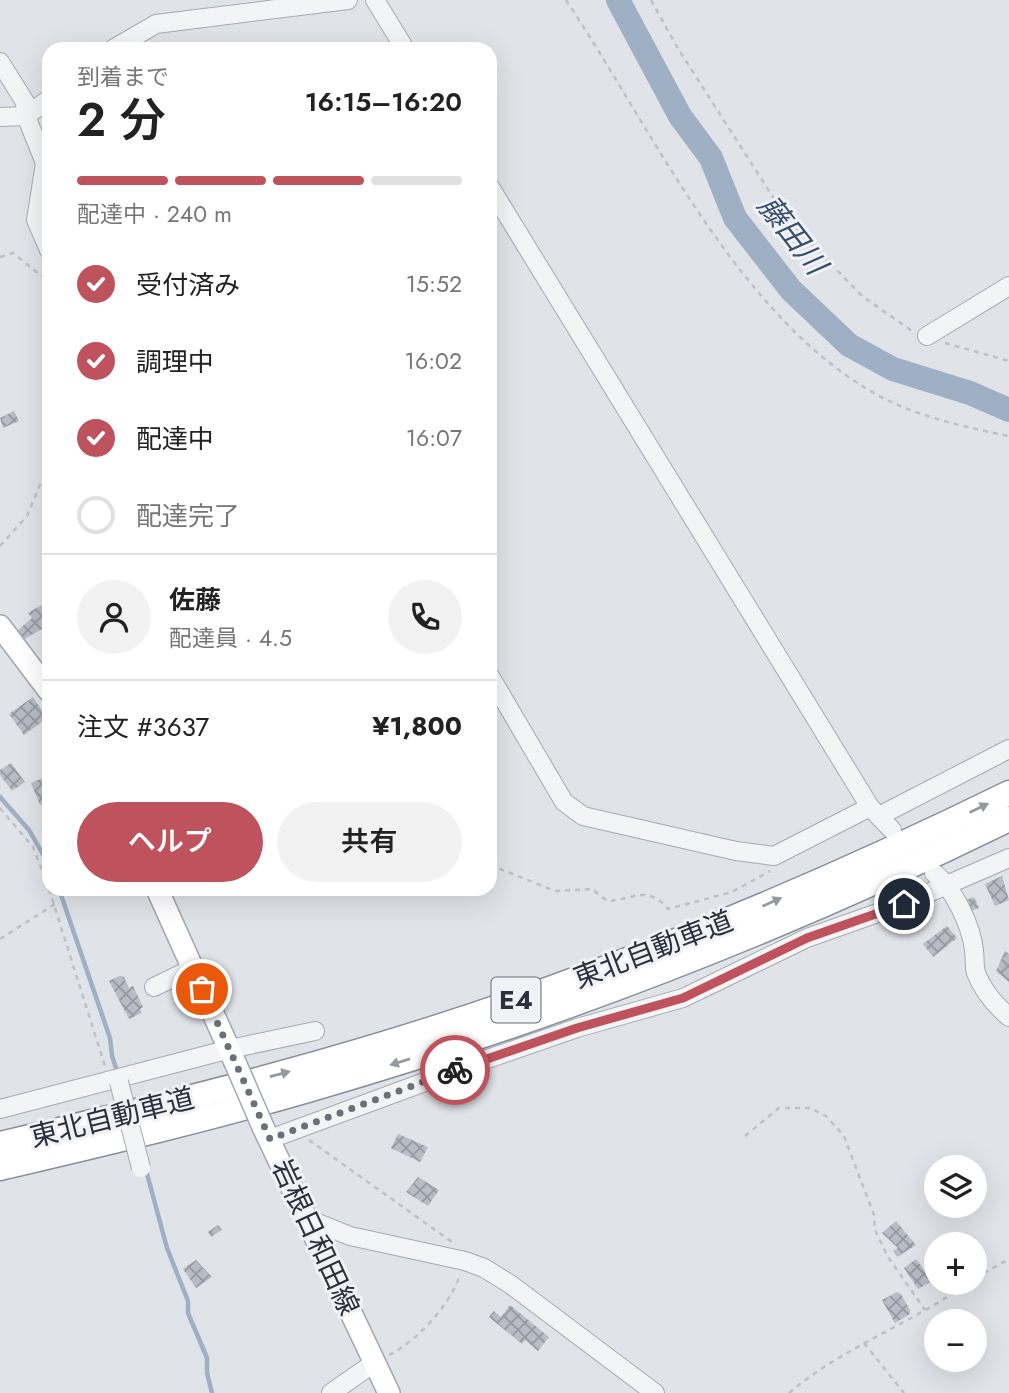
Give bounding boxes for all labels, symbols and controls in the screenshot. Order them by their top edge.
text: 到着まで [77,60,169,94]
text: 16:15–16:20 [305,83,462,121]
text: 2 分 [77,87,166,153]
water label: 藤田川 [748,186,839,286]
text: 配達中 · 240 m [77,197,232,231]
icon: check [77,265,115,303]
text: 受付済み [136,266,240,304]
text: 15:52 [406,267,462,301]
icon: check [77,342,115,380]
text: 調理中 [136,343,214,381]
text: 16:02 [405,344,462,378]
icon: check [77,419,115,457]
text: 配達中 [136,420,214,458]
text: 16:07 [406,421,462,455]
text: 配達完了 [136,497,240,535]
button: person [77,580,151,654]
button: phone [388,580,462,654]
text: 佐藤 [169,581,221,619]
text: 配達員 · 4.5 [169,621,292,655]
text: ¥1,800 [372,707,462,745]
text: 注文 #3637 [77,708,209,746]
button: ヘルプ [77,802,263,882]
button: 共有 [277,802,462,882]
one-way arrow [969,802,989,813]
pin [874,874,934,934]
icon: home [885,885,923,923]
one-way arrow [762,896,782,908]
street label: 東北自動車道 [567,900,739,999]
pin [172,959,232,1019]
icon: bag [183,970,221,1008]
road number: E4 [491,978,540,1023]
courier [420,1035,490,1105]
icon: bike [436,1051,474,1089]
one-way arrow [390,1057,411,1068]
one-way arrow [269,1068,291,1079]
street label: 東北自動車道 [26,1077,199,1158]
street label: 岩根日和田線 [261,1152,370,1322]
map controls [924,1155,987,1372]
button: layers [924,1155,987,1218]
button: + [924,1232,987,1295]
button: − [924,1309,987,1372]

